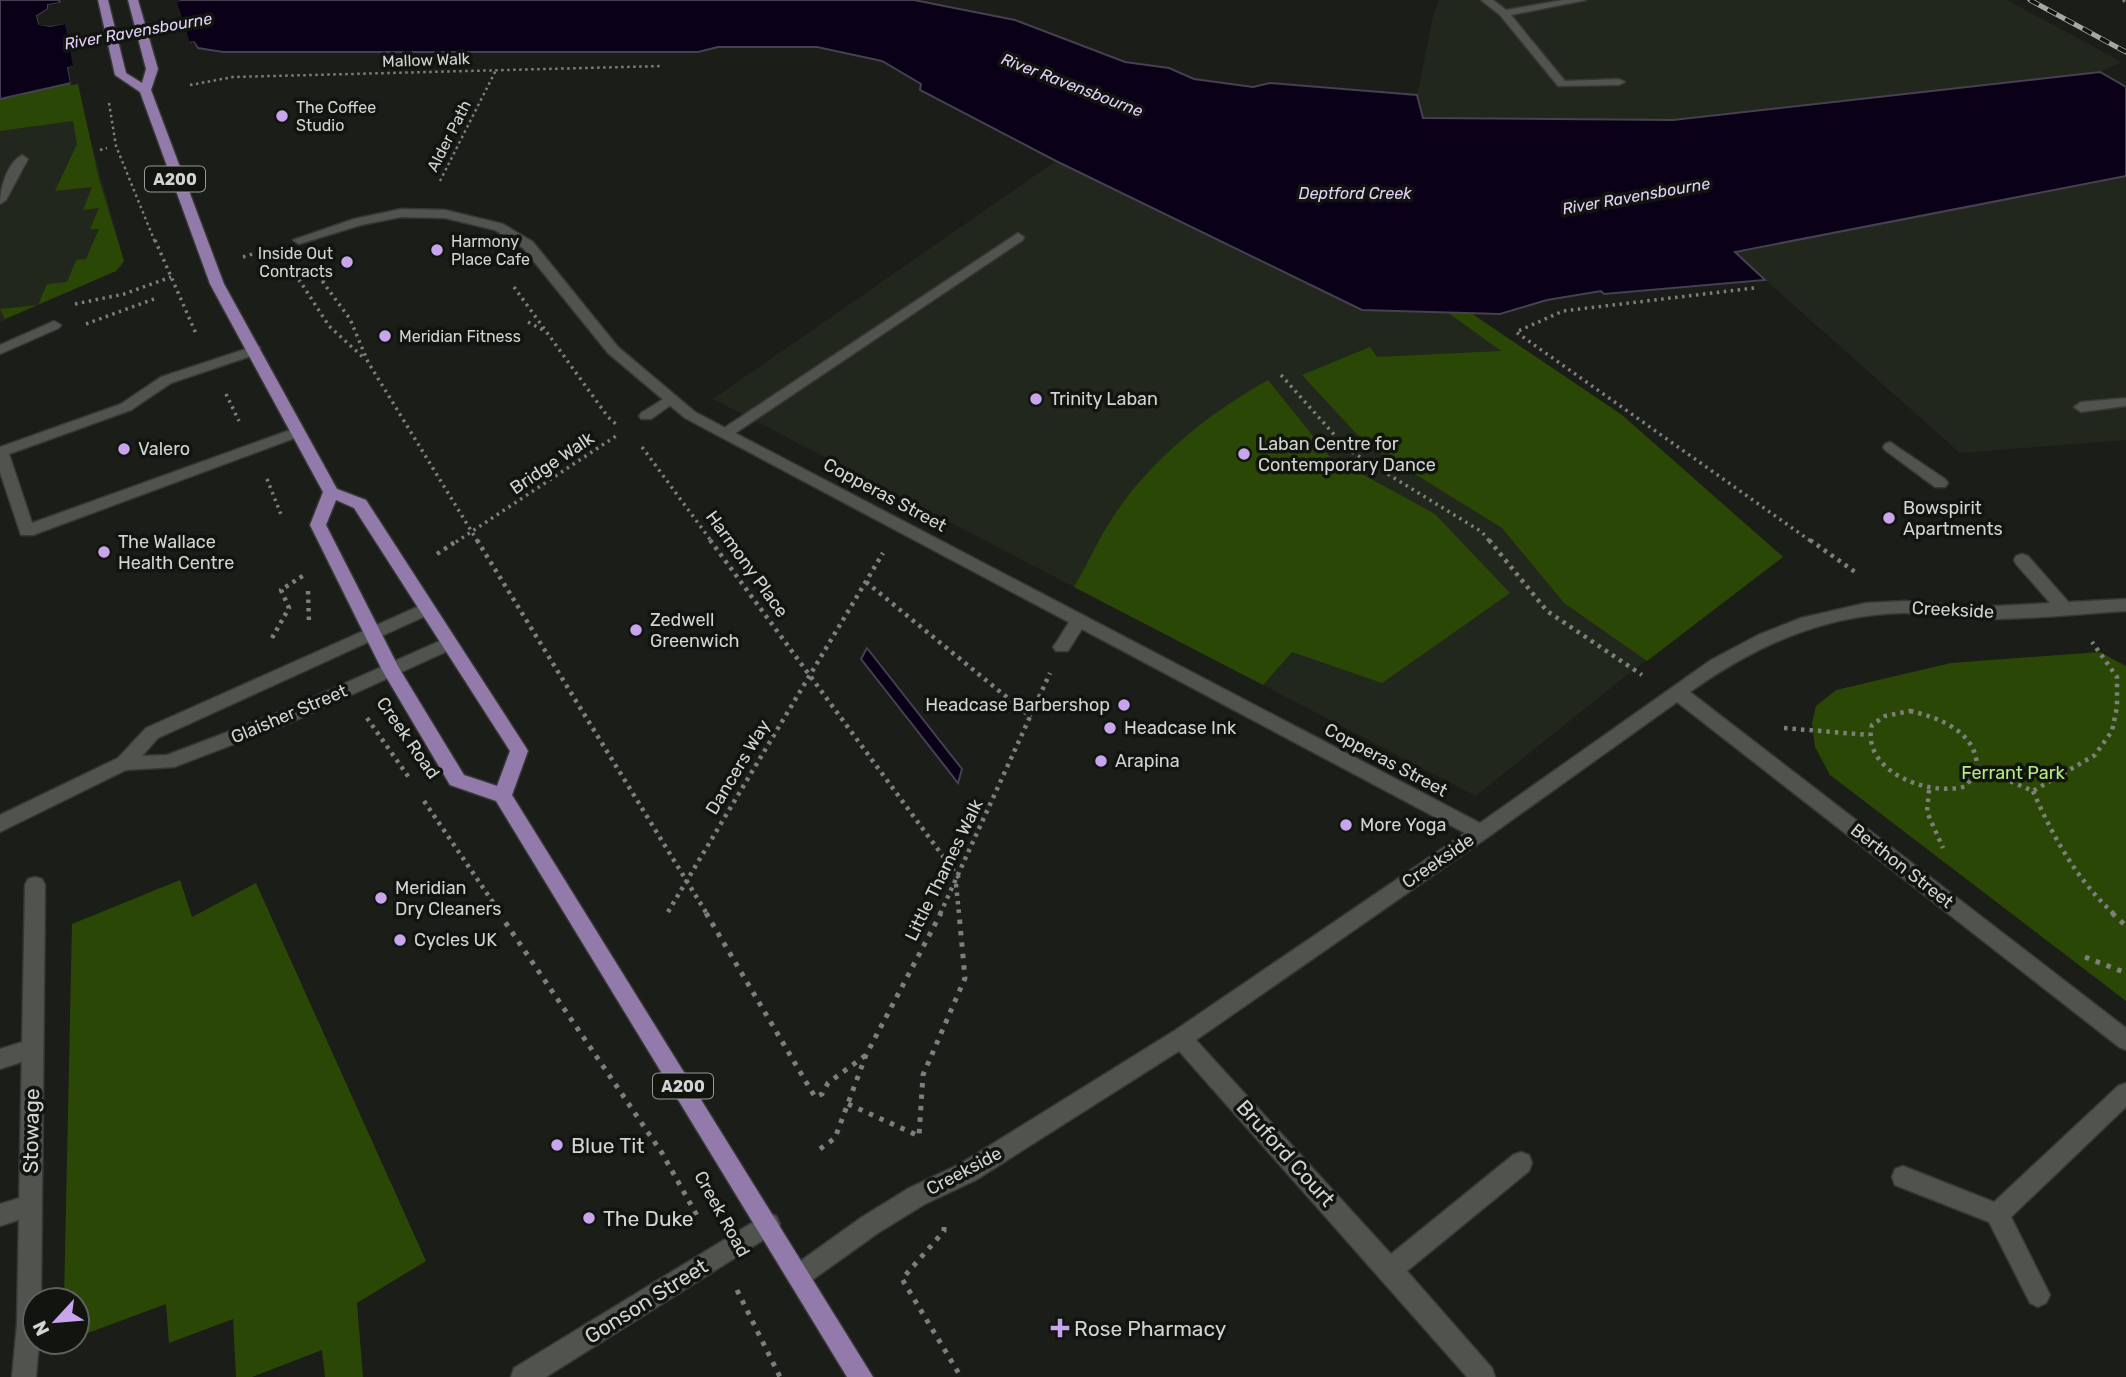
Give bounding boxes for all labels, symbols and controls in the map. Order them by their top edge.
water label: River Ravensbourne [63,9,214,53]
street label: Mallow Walk [382,49,471,71]
water label: River Ravensbourne [999,49,1145,121]
street label: Alder Path [423,97,475,175]
place label: The Coffee Studio [296,98,376,135]
marker: The Coffee Studio [274,108,290,124]
road number: A200 [145,167,205,192]
water label: River Ravensbourne [1561,174,1712,218]
water label: Deptford Creek [1299,184,1412,203]
place label: Harmony Place Cafe [451,232,530,269]
marker: Harmony Place Cafe [429,242,445,258]
place label: Inside Out Contracts [258,244,333,281]
marker: Inside Out Contracts [339,254,355,270]
place label: Meridian Fitness [399,327,521,346]
marker: Meridian Fitness [377,328,393,344]
place label: Trinity Laban [1050,388,1158,410]
marker: Trinity Laban [1028,391,1044,407]
street label: Bridge Walk [506,427,599,499]
place label: Laban Centre for Contemporary Dance [1258,433,1436,476]
place label: Valero [138,438,190,460]
marker: Valero [116,441,132,457]
marker: Laban Centre for Contemporary Dance [1236,446,1252,462]
street label: Copperas Street [820,453,950,537]
place label: Bowspirit Apartments [1903,497,2003,540]
street label: Harmony Place [701,506,793,622]
marker: Bowspirit Apartments [1881,510,1897,526]
place label: The Wallace Health Centre [118,531,234,574]
marker: The Wallace Health Centre [96,544,112,560]
street label: Creekside [1911,597,1995,623]
place label: Zedwell Greenwich [650,609,740,652]
marker: Zedwell Greenwich [628,622,644,638]
street label: Glaisher Street [228,680,350,748]
street label: Creek Road [372,693,444,783]
place label: Headcase Barbershop [925,694,1110,716]
marker: Headcase Barbershop [1116,697,1132,713]
street label: Dancers Way [701,715,775,819]
place label: Headcase Ink [1124,717,1237,739]
street label: Copperas Street [1321,718,1451,802]
marker: Headcase Ink [1102,720,1118,736]
place label: Arapina [1115,750,1180,772]
marker: Arapina [1093,753,1109,769]
park label: Ferrant Park [1961,762,2065,784]
street label: Little Thames Walk [900,795,988,944]
place label: More Yoga [1360,814,1446,836]
marker: More Yoga [1338,817,1354,833]
street label: Berthon Street [1846,819,1958,913]
street label: Creekside [1398,829,1478,893]
place label: Meridian Dry Cleaners [395,877,502,920]
marker: Meridian Dry Cleaners [373,890,389,906]
place label: Cycles UK [414,929,497,951]
marker: Cycles UK [392,932,408,948]
road number: A200 [653,1074,713,1098]
street label: Stowage [18,1088,44,1174]
street label: Bruford Court [1232,1095,1340,1211]
place label: Blue Tit [571,1133,645,1158]
marker: Blue Tit [549,1137,565,1153]
street label: Creekside [923,1142,1005,1200]
street label: Creek Road [689,1167,755,1261]
place label: The Duke [603,1206,694,1231]
marker: The Duke [581,1210,597,1226]
street label: Gonson Street [580,1253,712,1349]
north arrow [21,1286,91,1356]
place label: Rose Pharmacy [1074,1316,1227,1341]
text: N [28,1317,55,1339]
marker: Rose Pharmacy [1052,1320,1068,1336]

